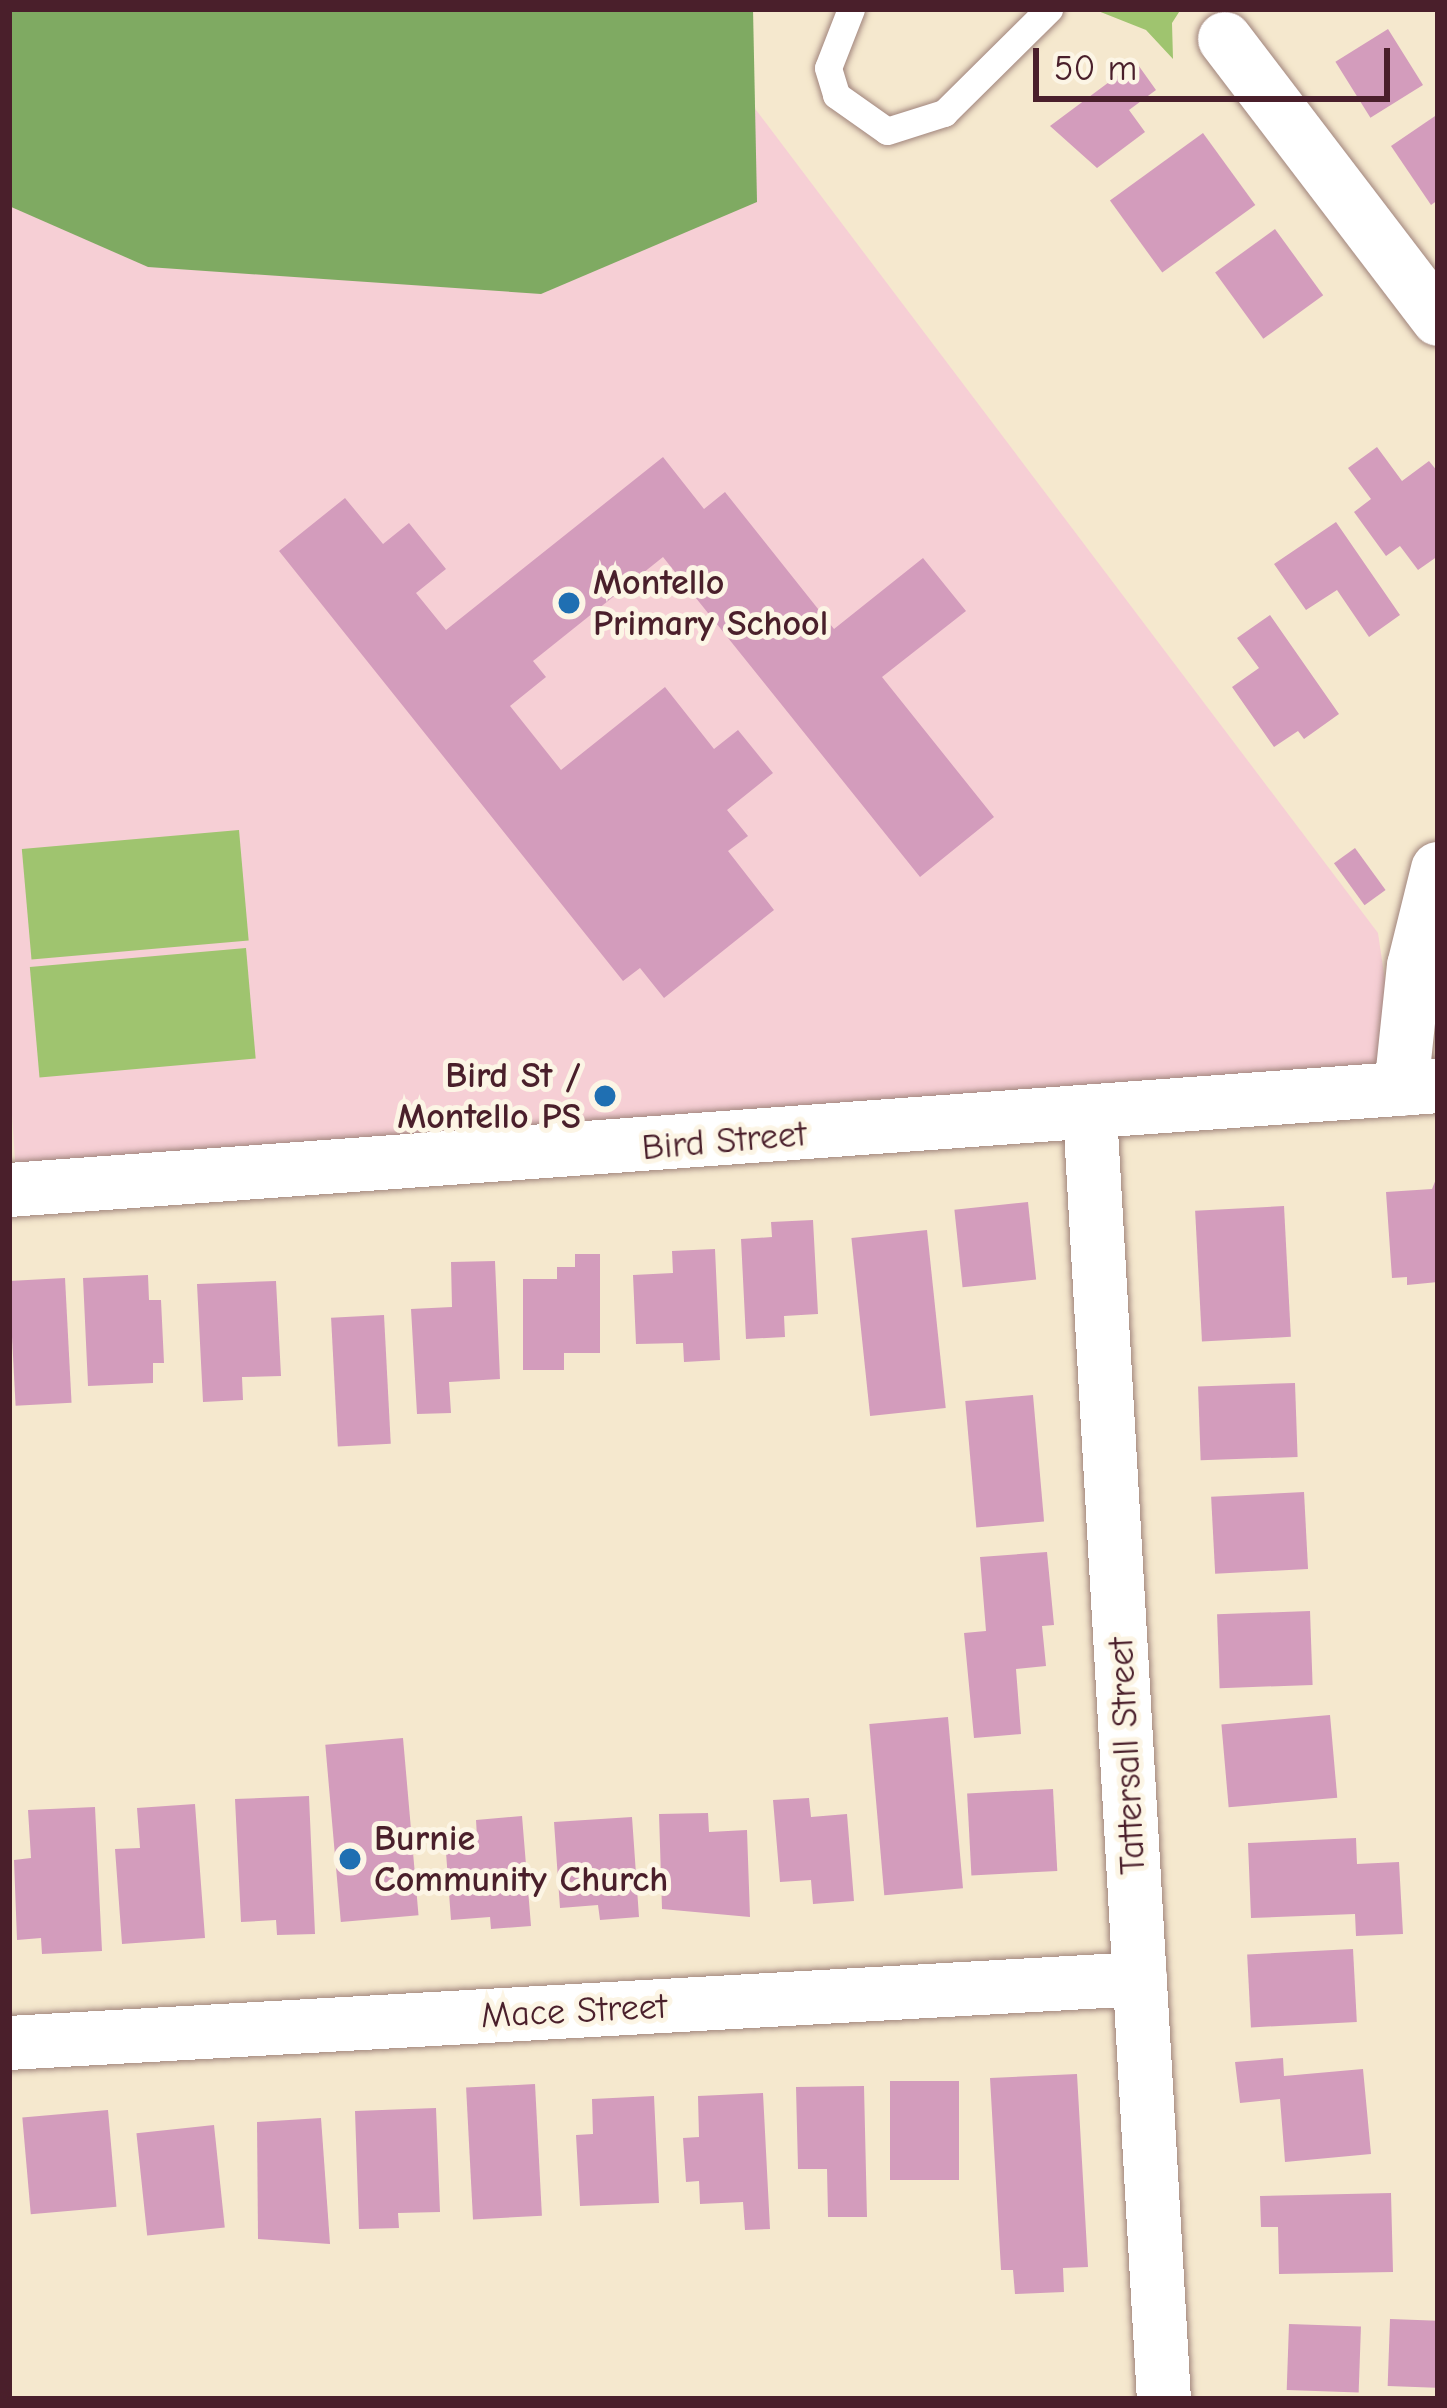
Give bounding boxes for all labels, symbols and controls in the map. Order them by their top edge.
scale bar [1039,24,1396,98]
text: 50 m [1054,48,1137,89]
place label: Montello Primary School [593,560,828,645]
marker: Montello Primary School [556,590,582,616]
place label: Bird St / Montello PS [397,1053,581,1138]
marker: Bird St / Montello PS [592,1083,618,1109]
street label: Bird Street [640,1112,808,1170]
street label: Tattersall Street [1099,1636,1155,1876]
place label: Burnie Community Church [374,1816,668,1901]
marker: Burnie Community Church [337,1846,363,1872]
street label: Mace Street [480,1985,668,2037]

